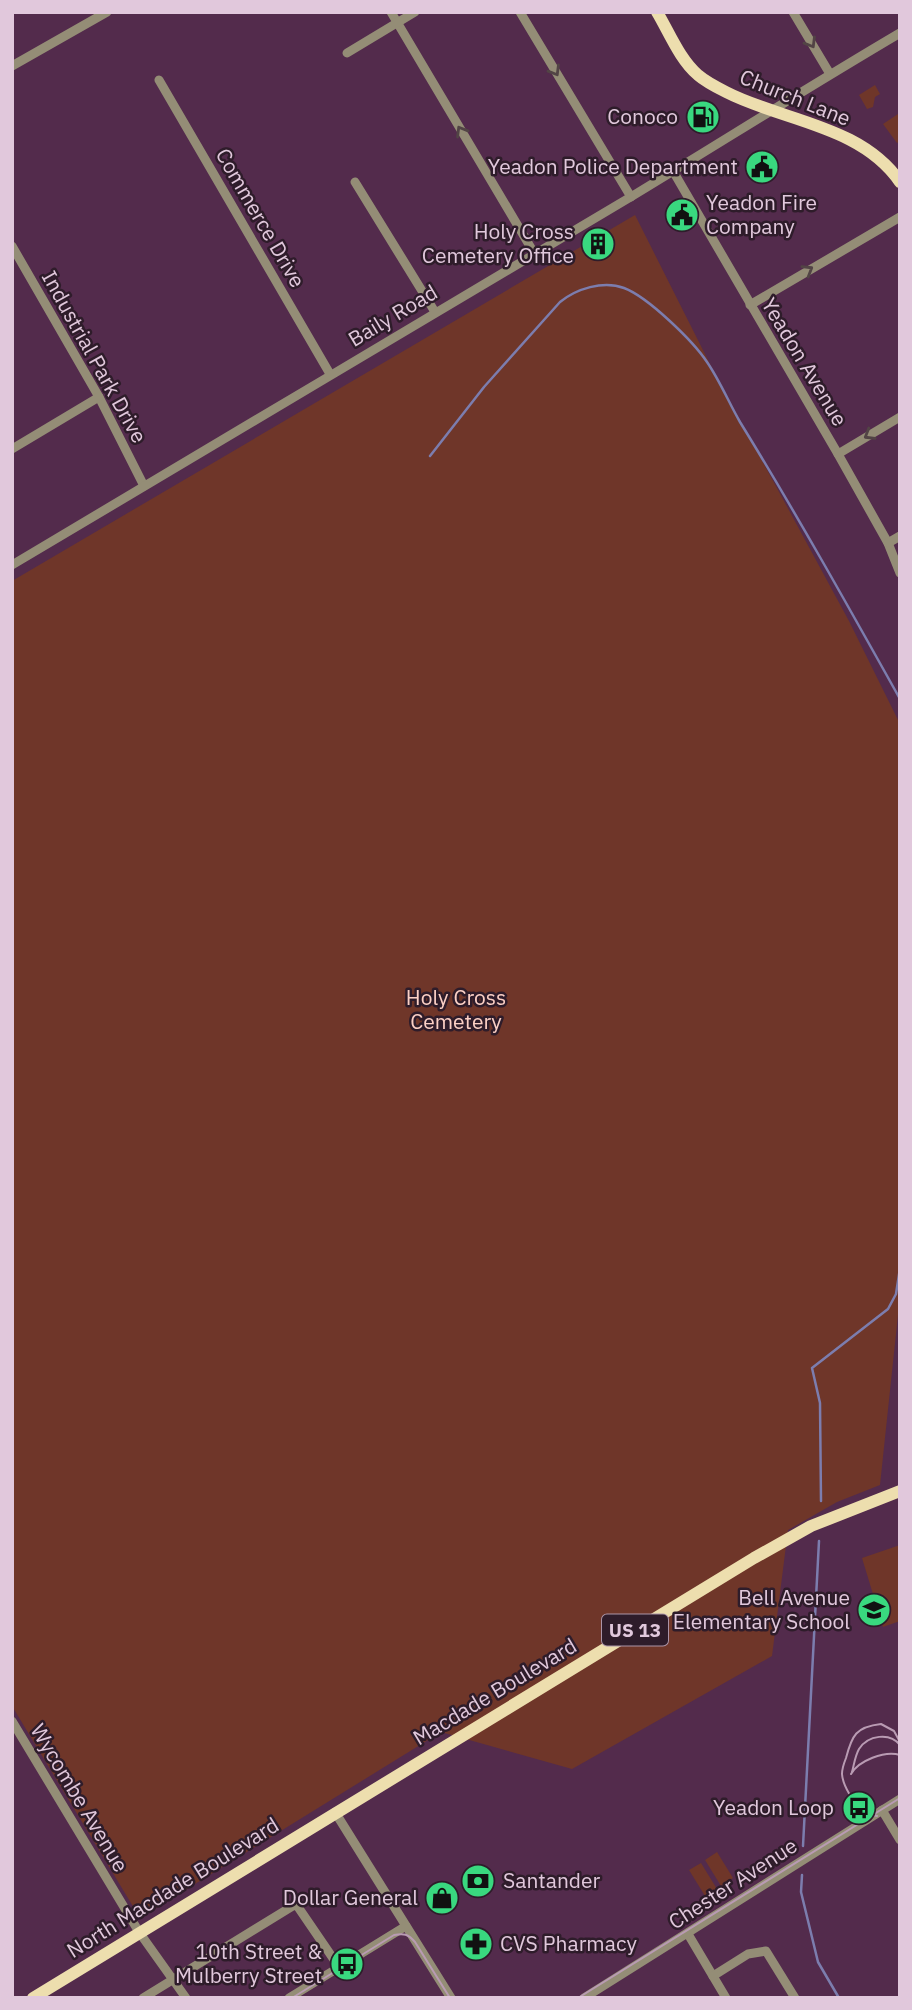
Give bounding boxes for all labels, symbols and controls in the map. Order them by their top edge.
one-way arrow [803,36,816,49]
street label: Church Lane [736,62,855,132]
one-way arrow [547,63,560,76]
fuel station icon: Conoco [684,98,722,136]
place label: Conoco [607,102,678,130]
one-way arrow [457,125,470,138]
street label: Commerce Drive [210,143,312,292]
public building icon: Yeadon Police Department [743,148,781,186]
place label: Yeadon Police Department [488,152,738,180]
place label: Yeadon Fire Company [706,188,817,240]
public building icon: Yeadon Fire Company [663,196,701,234]
place label: Holy Cross Cemetery Office [422,217,574,269]
building icon: Holy Cross Cemetery Office [579,225,617,263]
street label: Industrial Park Drive [36,265,154,448]
one-way arrow [801,266,814,279]
street label: Baily Road [343,278,442,353]
street label: Yeadon Avenue [755,292,854,431]
one-way arrow [863,427,876,440]
park label: Holy Cross Cemetery [406,983,506,1035]
place label: Bell Avenue Elementary School [673,1583,850,1635]
school or university icon: Bell Avenue Elementary School [855,1591,893,1629]
road number: US 13 [602,1614,668,1646]
street label: Macdade Boulevard [407,1631,582,1751]
street label: Wycombe Avenue [24,1718,135,1877]
bus stop icon: Yeadon Loop [840,1789,878,1827]
place label: Yeadon Loop [713,1793,834,1821]
street label: North Macdade Boulevard [61,1810,284,1964]
street label: Chester Avenue [663,1831,802,1935]
bank icon: Santander [459,1862,497,1900]
place label: Santander [503,1866,601,1894]
shop icon: Dollar General [423,1879,461,1917]
place label: Dollar General [283,1883,418,1911]
pharmacy icon: CVS Pharmacy [457,1925,495,1963]
place label: CVS Pharmacy [500,1929,637,1957]
place label: 10th Street & Mulberry Street [175,1937,322,1989]
bus stop icon: 10th Street & Mulberry Street [328,1945,366,1983]

